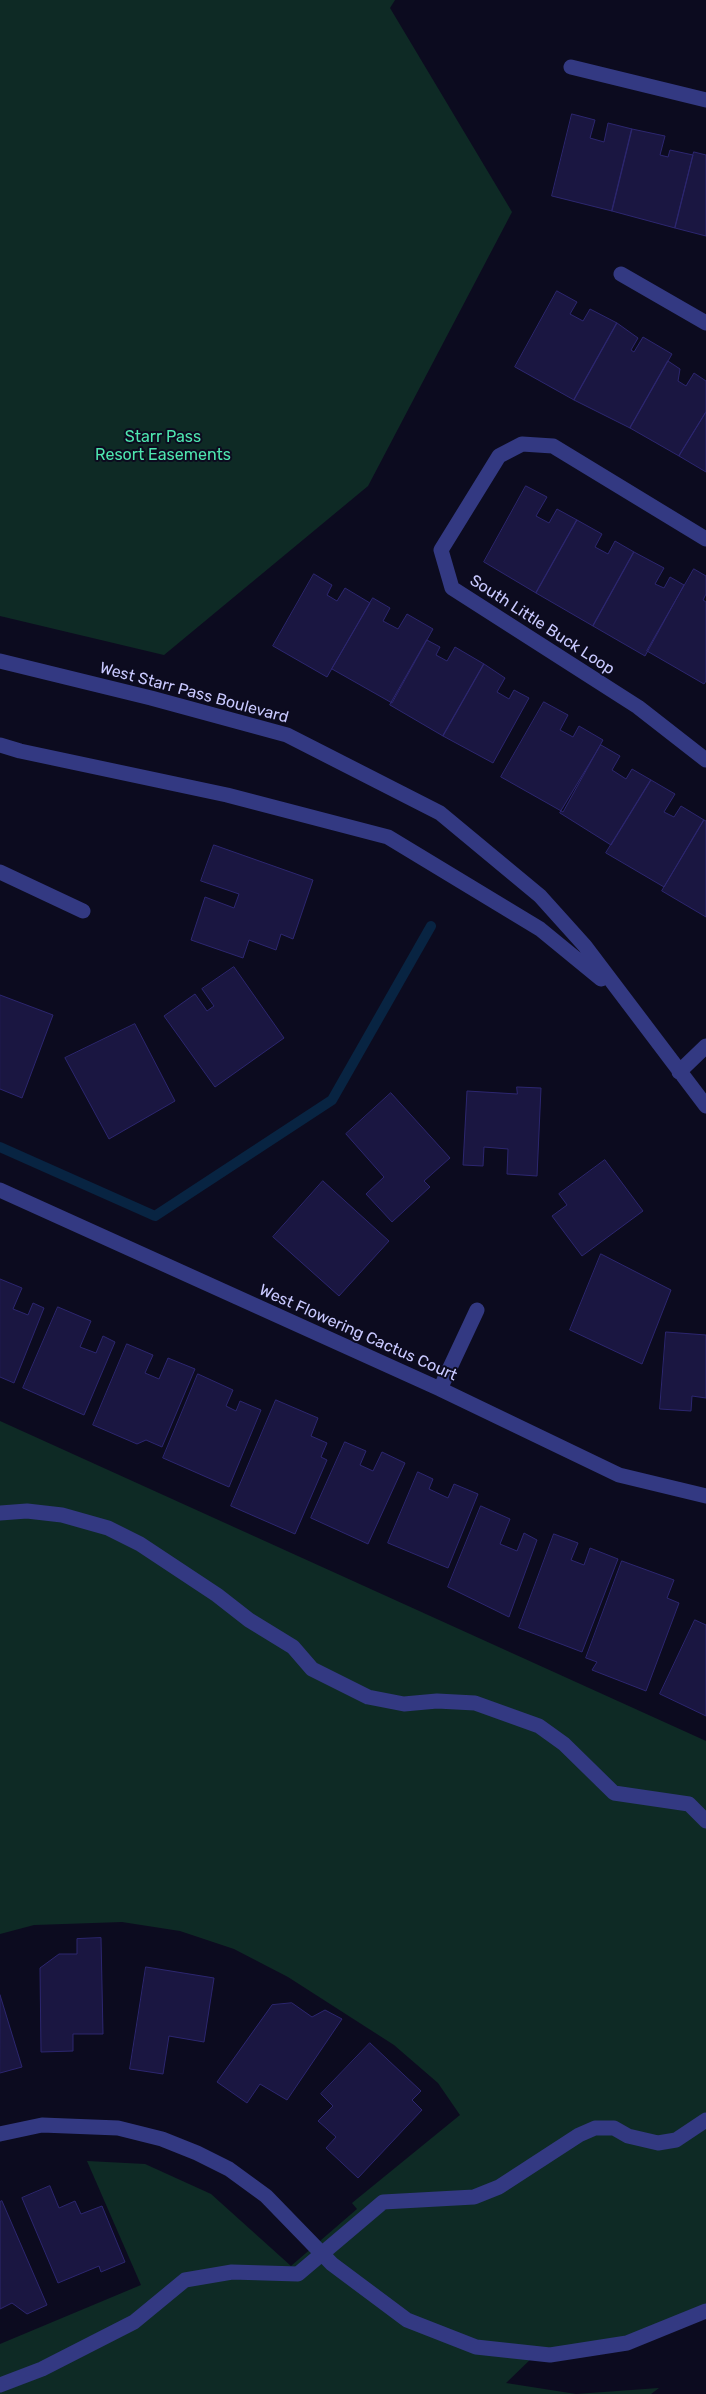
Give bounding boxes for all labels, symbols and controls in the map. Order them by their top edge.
park label: Starr Pass Resort Easements [95,427,231,465]
street label: South Little Buck Loop [466,571,618,679]
street label: West Starr Pass Boulevard [97,658,291,728]
street label: West Flowering Cactus Court [256,1281,460,1385]

